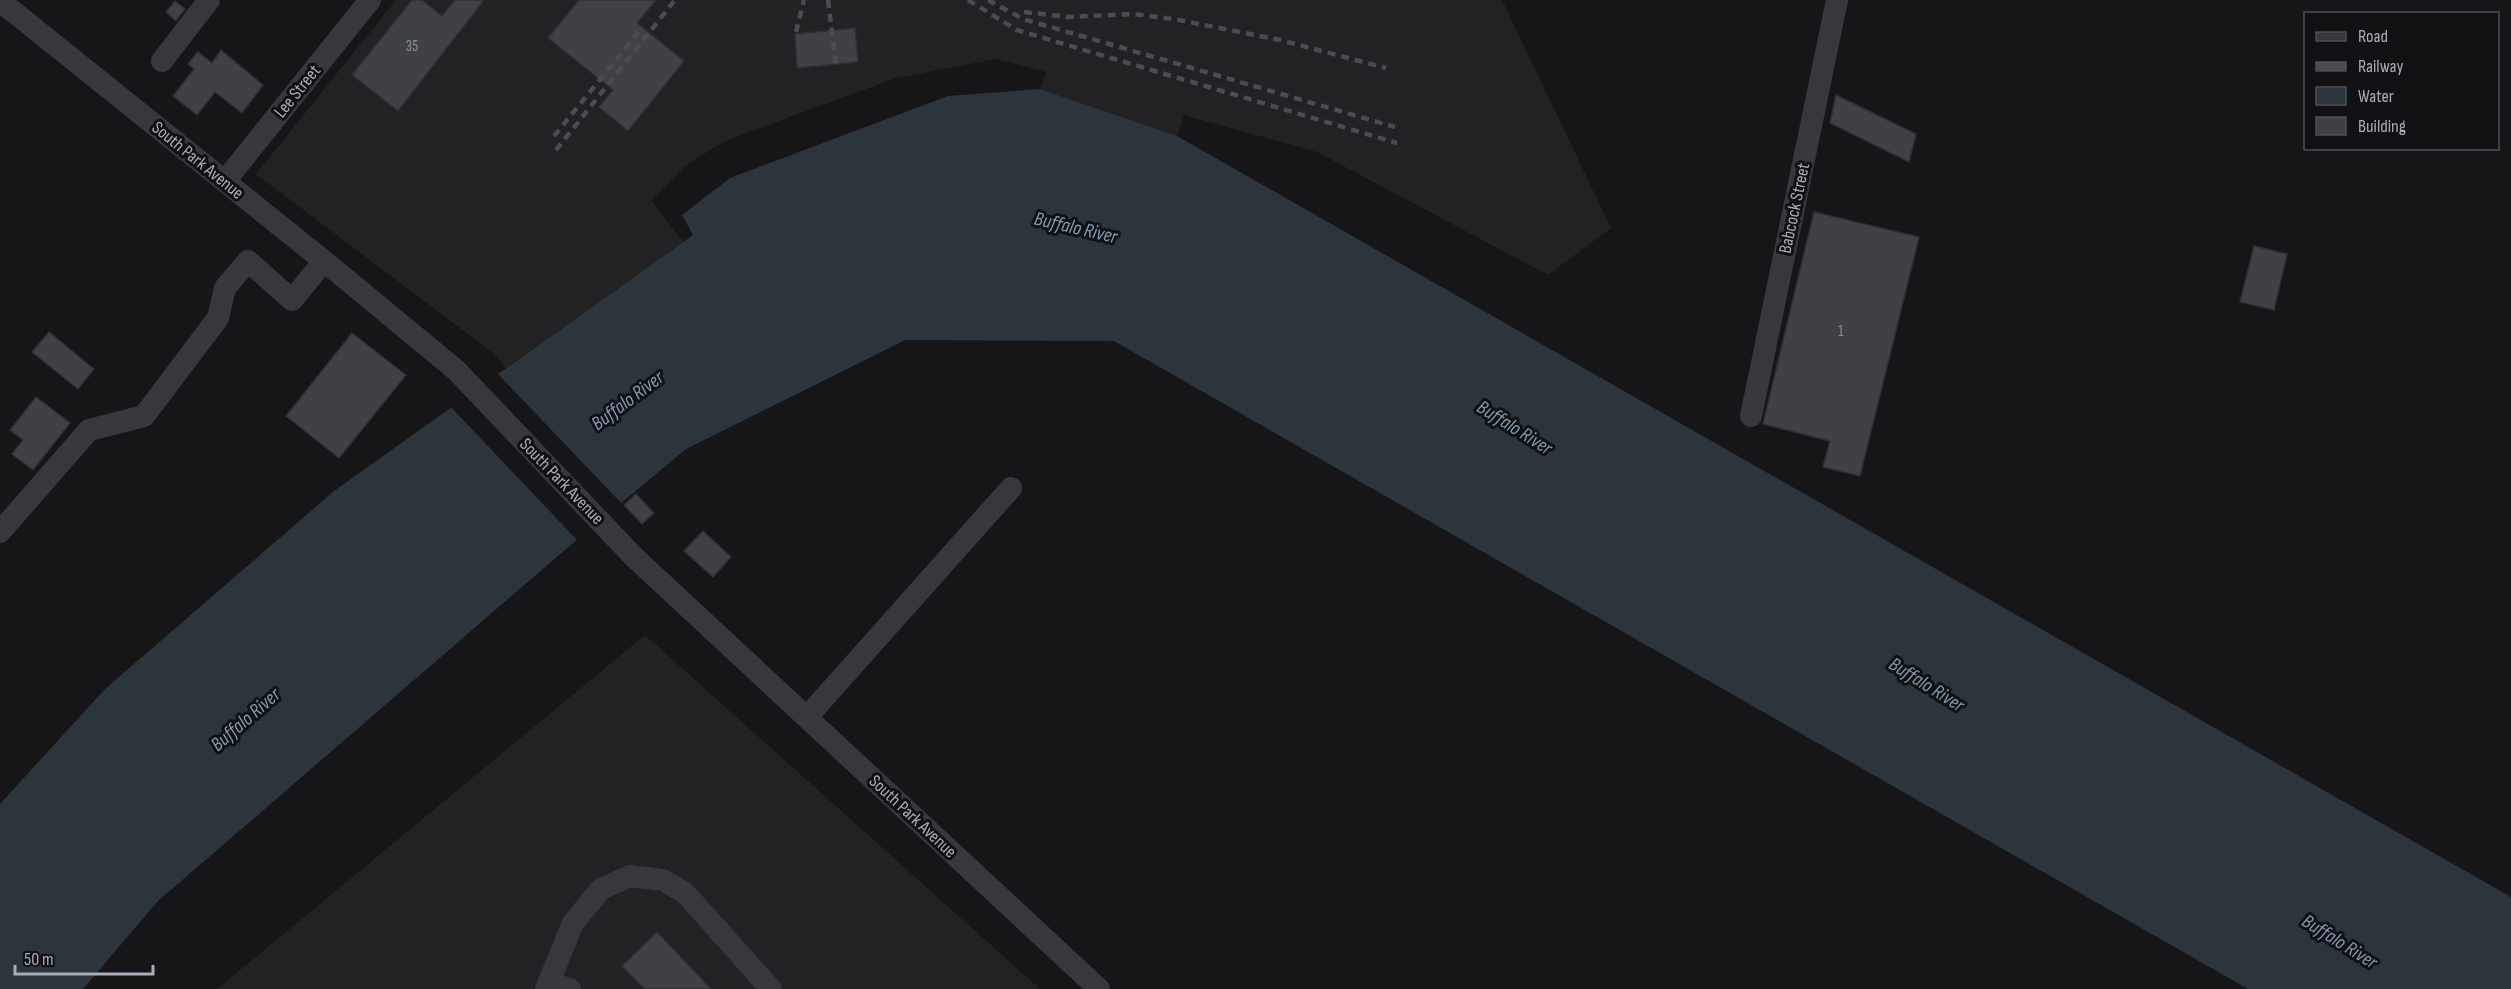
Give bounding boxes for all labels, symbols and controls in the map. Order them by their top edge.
legend [2304,12,2499,150]
text: Road [2358,26,2388,47]
house number: 35 [406,37,418,56]
text: Railway [2358,56,2403,77]
street label: Lee Street [270,60,325,122]
text: Water [2358,86,2394,107]
text: Building [2358,116,2406,137]
street label: South Park Avenue [148,117,248,204]
street label: Babcock Street [1775,160,1814,255]
water label: Buffalo River [1032,207,1121,249]
house number: 1 [1838,322,1844,341]
water label: Buffalo River [587,365,670,436]
water label: Buffalo River [1472,395,1558,461]
street label: South Park Avenue [515,434,608,529]
water label: Buffalo River [1884,652,1970,718]
water label: Buffalo River [206,682,286,756]
street label: South Park Avenue [865,771,961,862]
water label: Buffalo River [2297,909,2383,975]
scale bar [15,938,153,976]
text: 50 m [24,949,54,970]

